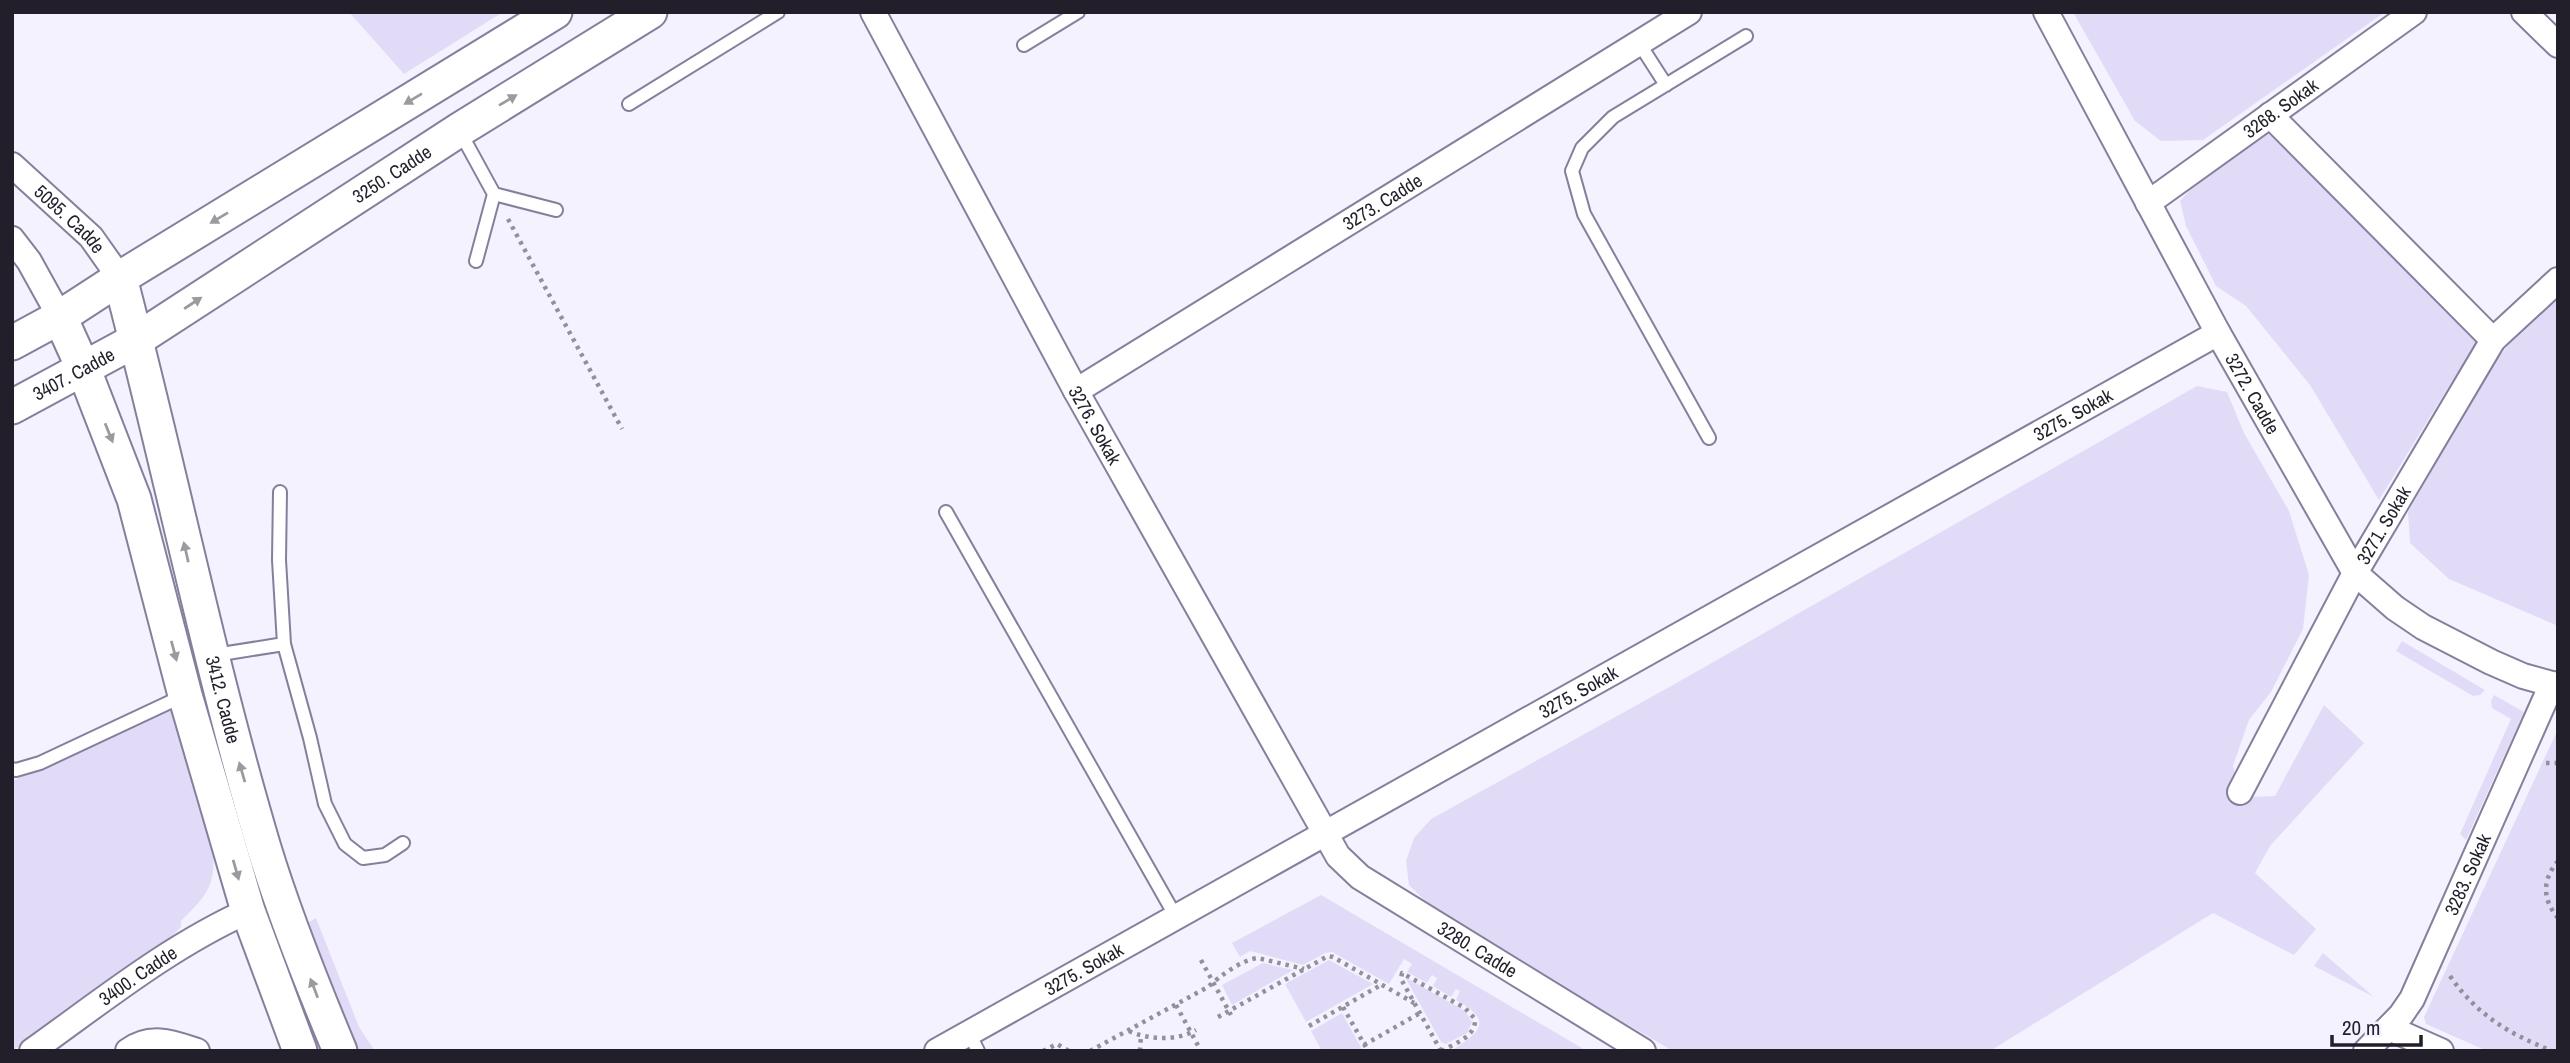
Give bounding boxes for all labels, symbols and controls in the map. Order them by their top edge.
street label: 3268. Sokak [2238,72,2323,144]
one-way arrow [403,93,423,106]
one-way arrow [498,94,517,106]
street label: 3250. Cadde [347,138,436,209]
street label: 3273. Cadde [1337,167,1427,236]
street label: 5095. Cadde [29,179,111,258]
one-way arrow [209,211,228,224]
one-way arrow [184,296,202,310]
street label: 3407. Cadde [28,341,119,406]
street label: 3272. Cadde [2219,348,2286,439]
street label: 3276. Sokak [1063,381,1128,469]
street label: 3275. Sokak [2029,382,2117,447]
one-way arrow [104,423,115,444]
street label: 3271. Sokak [2350,481,2417,569]
one-way arrow [180,540,191,562]
one-way arrow [169,640,180,662]
street label: 3412. Cadde [200,653,247,746]
street label: 3275. Sokak [1534,659,1623,724]
one-way arrow [237,761,247,782]
street label: 3283. Sokak [2438,829,2497,919]
one-way arrow [232,860,242,881]
street label: 3280. Cadde [1433,915,1522,984]
street label: 3275. Sokak [1039,936,1128,1001]
street label: 3400. Cadde [93,940,182,1011]
one-way arrow [308,977,319,998]
scale bar [2332,1004,2421,1048]
text: 20 m [2342,1013,2380,1042]

